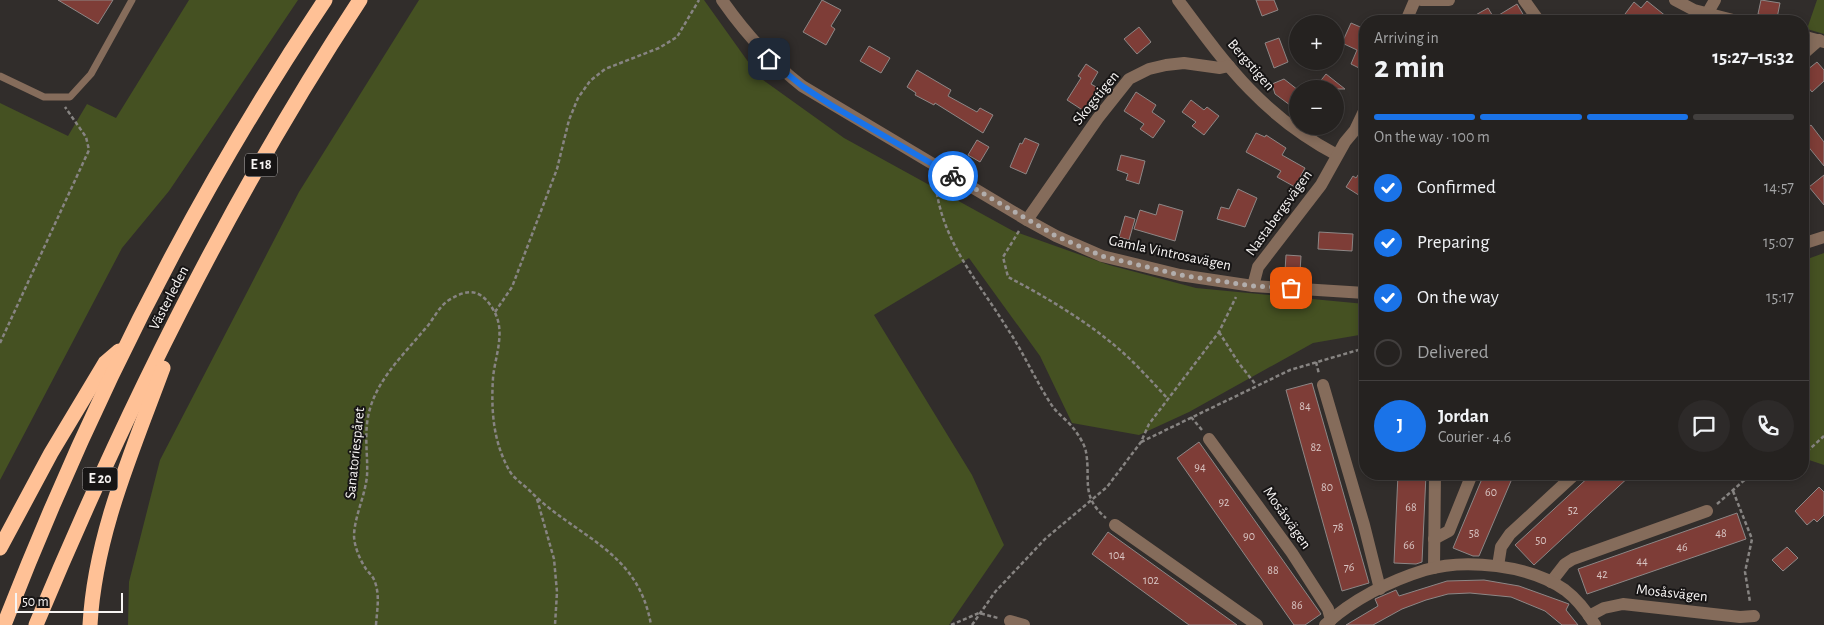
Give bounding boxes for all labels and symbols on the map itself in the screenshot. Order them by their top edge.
street label: Bergstigen [1225,36,1277,94]
pin [748,38,790,80]
street label: Skogstigen [1070,68,1122,128]
courier [928,151,978,201]
road number: E 18 [245,154,277,176]
street label: Nastabergsvägen [1243,168,1315,258]
street label: Gamla Vintrosavägen [1107,233,1233,273]
street label: Västerleden [147,264,191,332]
pin [1270,267,1312,309]
house number: 84 [1299,400,1311,412]
street label: Sanatoriespåret [343,406,367,499]
house number: 82 [1310,441,1322,453]
house number: 94 [1194,461,1206,473]
road number: E 20 [82,468,118,490]
house number: 80 [1321,481,1333,493]
street label: Mosåsvägen [1260,484,1314,552]
house number: 60 [1485,486,1497,498]
house number: 92 [1218,496,1230,508]
house number: 68 [1405,501,1417,513]
house number: 52 [1568,504,1579,516]
house number: 78 [1333,521,1344,533]
house number: 58 [1469,527,1480,539]
house number: 48 [1715,527,1727,539]
house number: 90 [1243,530,1255,542]
house number: 50 [1535,534,1547,546]
house number: 66 [1403,539,1415,551]
house number: 46 [1676,541,1688,553]
house number: 104 [1109,549,1125,561]
house number: 44 [1636,555,1648,567]
house number: 76 [1344,561,1355,573]
house number: 88 [1267,564,1279,576]
house number: 42 [1596,568,1608,580]
house number: 102 [1143,574,1159,586]
street label: Mosåsvägen [1635,582,1709,604]
scale bar [15,590,122,613]
house number: 86 [1291,599,1303,611]

